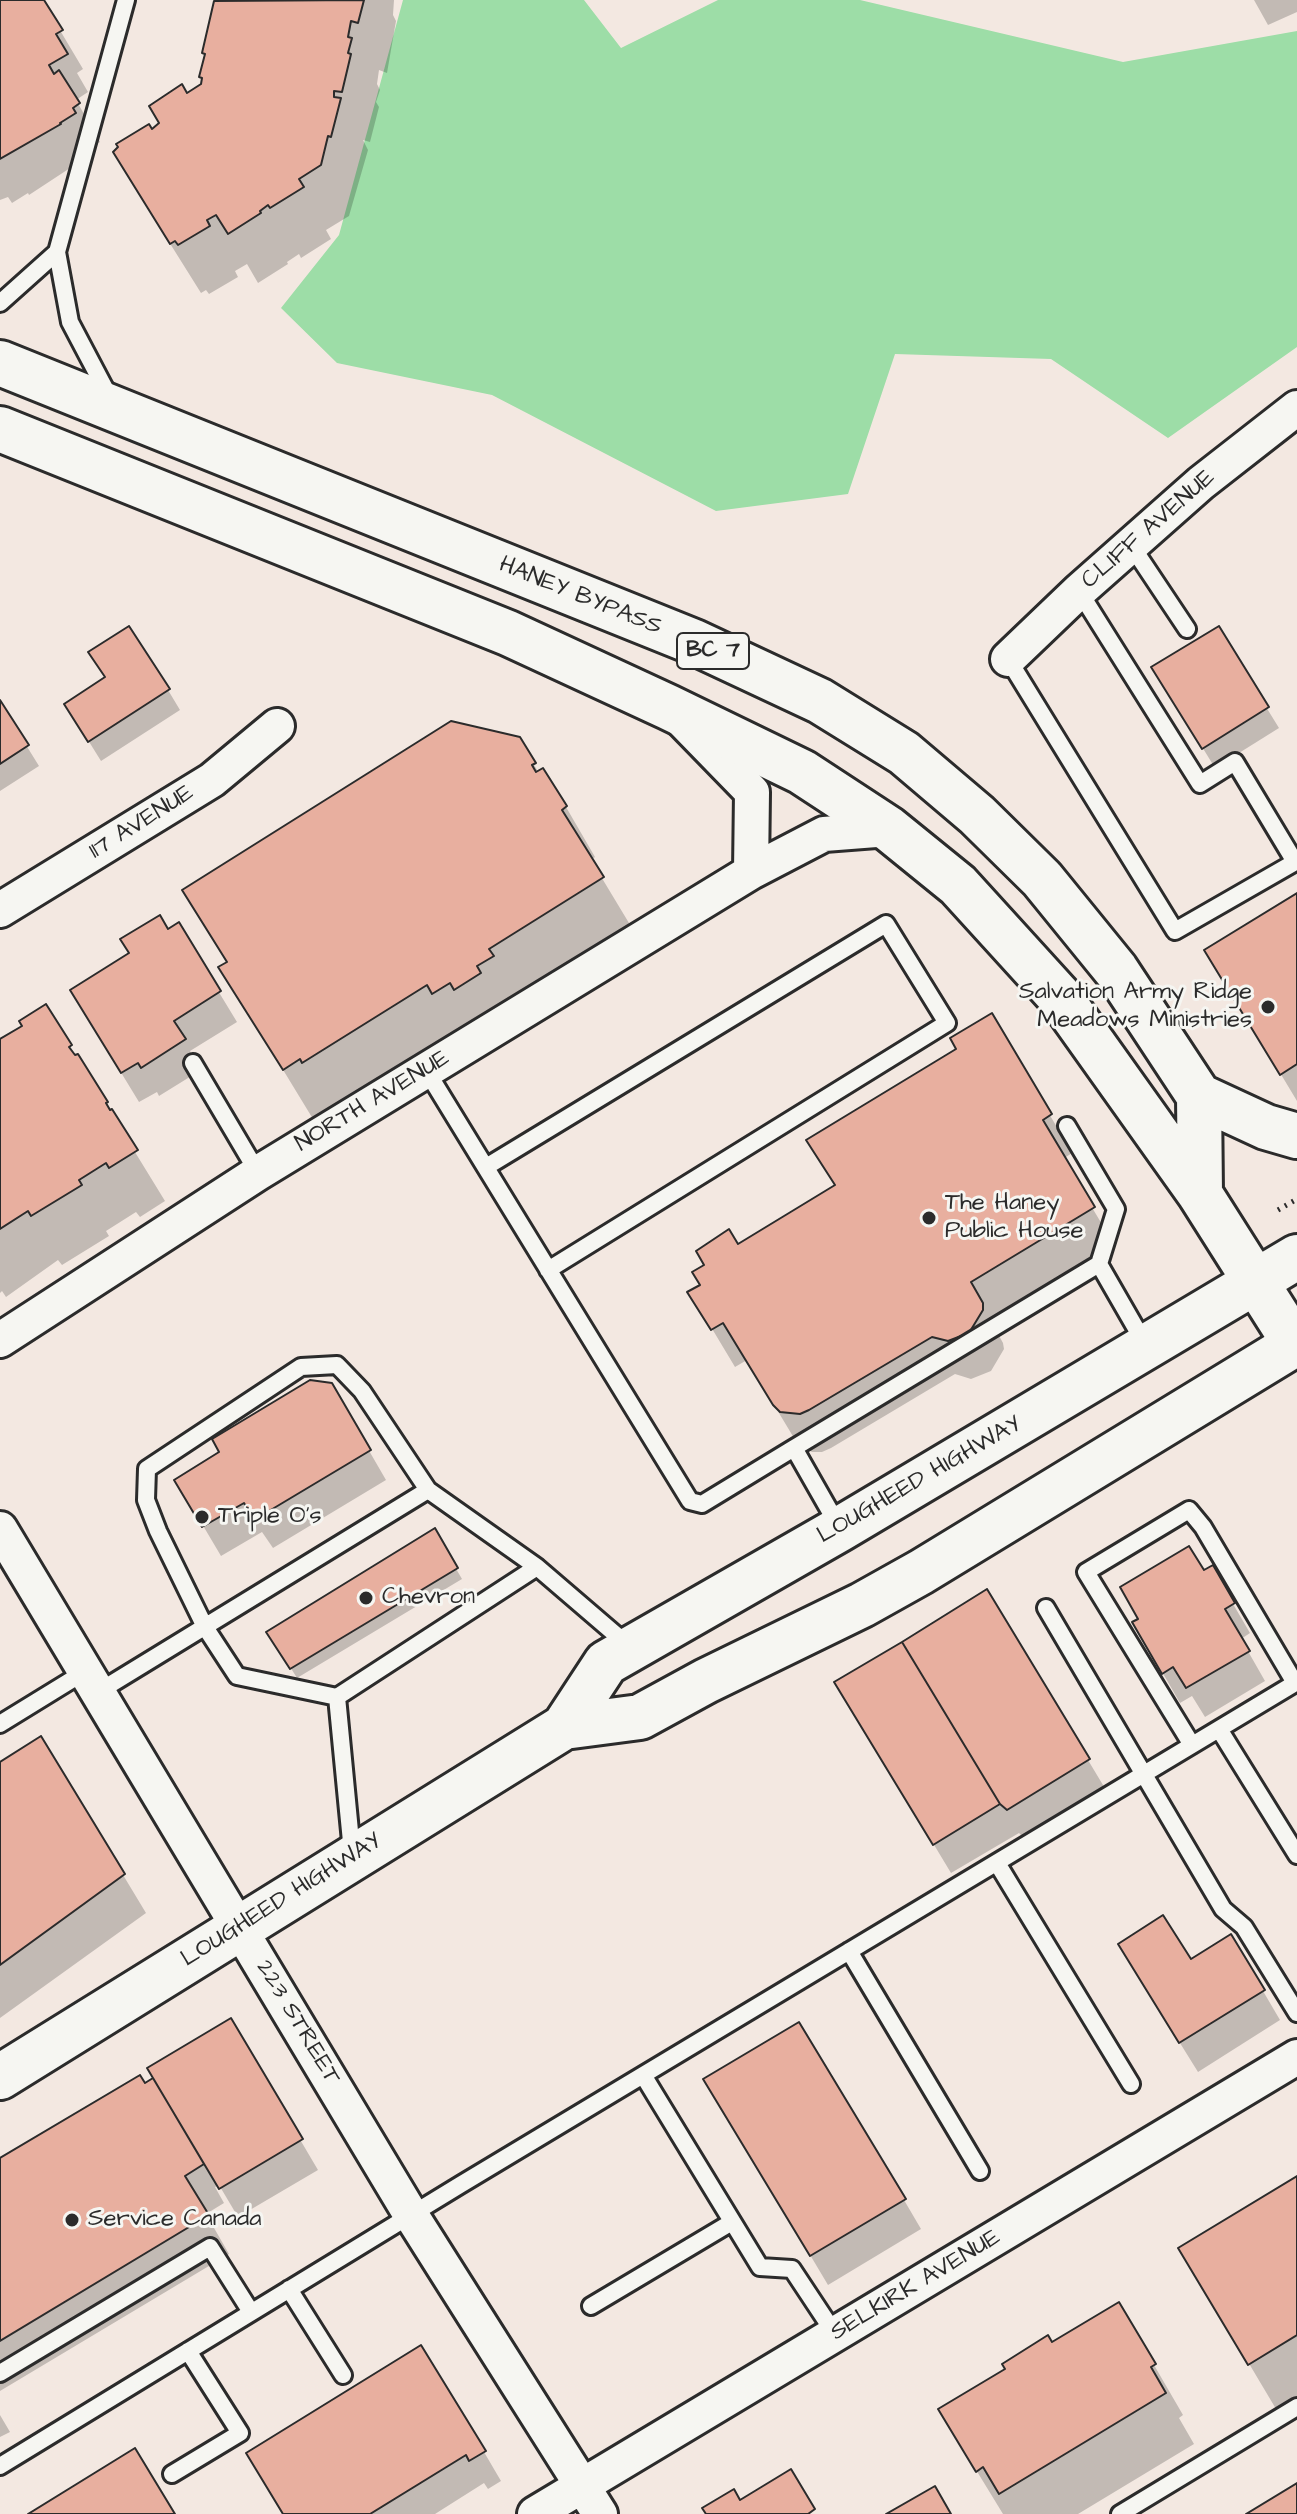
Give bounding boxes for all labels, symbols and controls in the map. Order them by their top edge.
street label: CLIFF AVENUE [1076,464,1222,596]
street label: HANEY BYPASS [494,551,666,643]
road number: BC 7 [677,633,749,669]
street label: 117 AVENUE [84,780,200,866]
place label: Salvation Army Ridge Meadows Ministries [1019,979,1252,1035]
marker: Salvation Army Ridge Meadows Ministries [1259,998,1277,1016]
street label: NORTH AVENUE [291,1045,455,1159]
place label: The Haney Public House [945,1190,1083,1246]
marker: The Haney Public House [920,1209,938,1227]
street label: LOUGHEED HIGHWAY [813,1411,1027,1551]
place label: Triple O's [218,1503,322,1531]
marker: Triple O's [193,1508,211,1526]
place label: Chevron [382,1584,475,1612]
marker: Chevron [357,1589,375,1607]
street label: LOUGHEED HIGHWAY [176,1828,388,1974]
street label: 223 STREET [249,1956,345,2090]
place label: Service Canada [88,2206,261,2234]
marker: Service Canada [63,2211,81,2229]
street label: SELKIRK AVENUE [826,2224,1006,2348]

